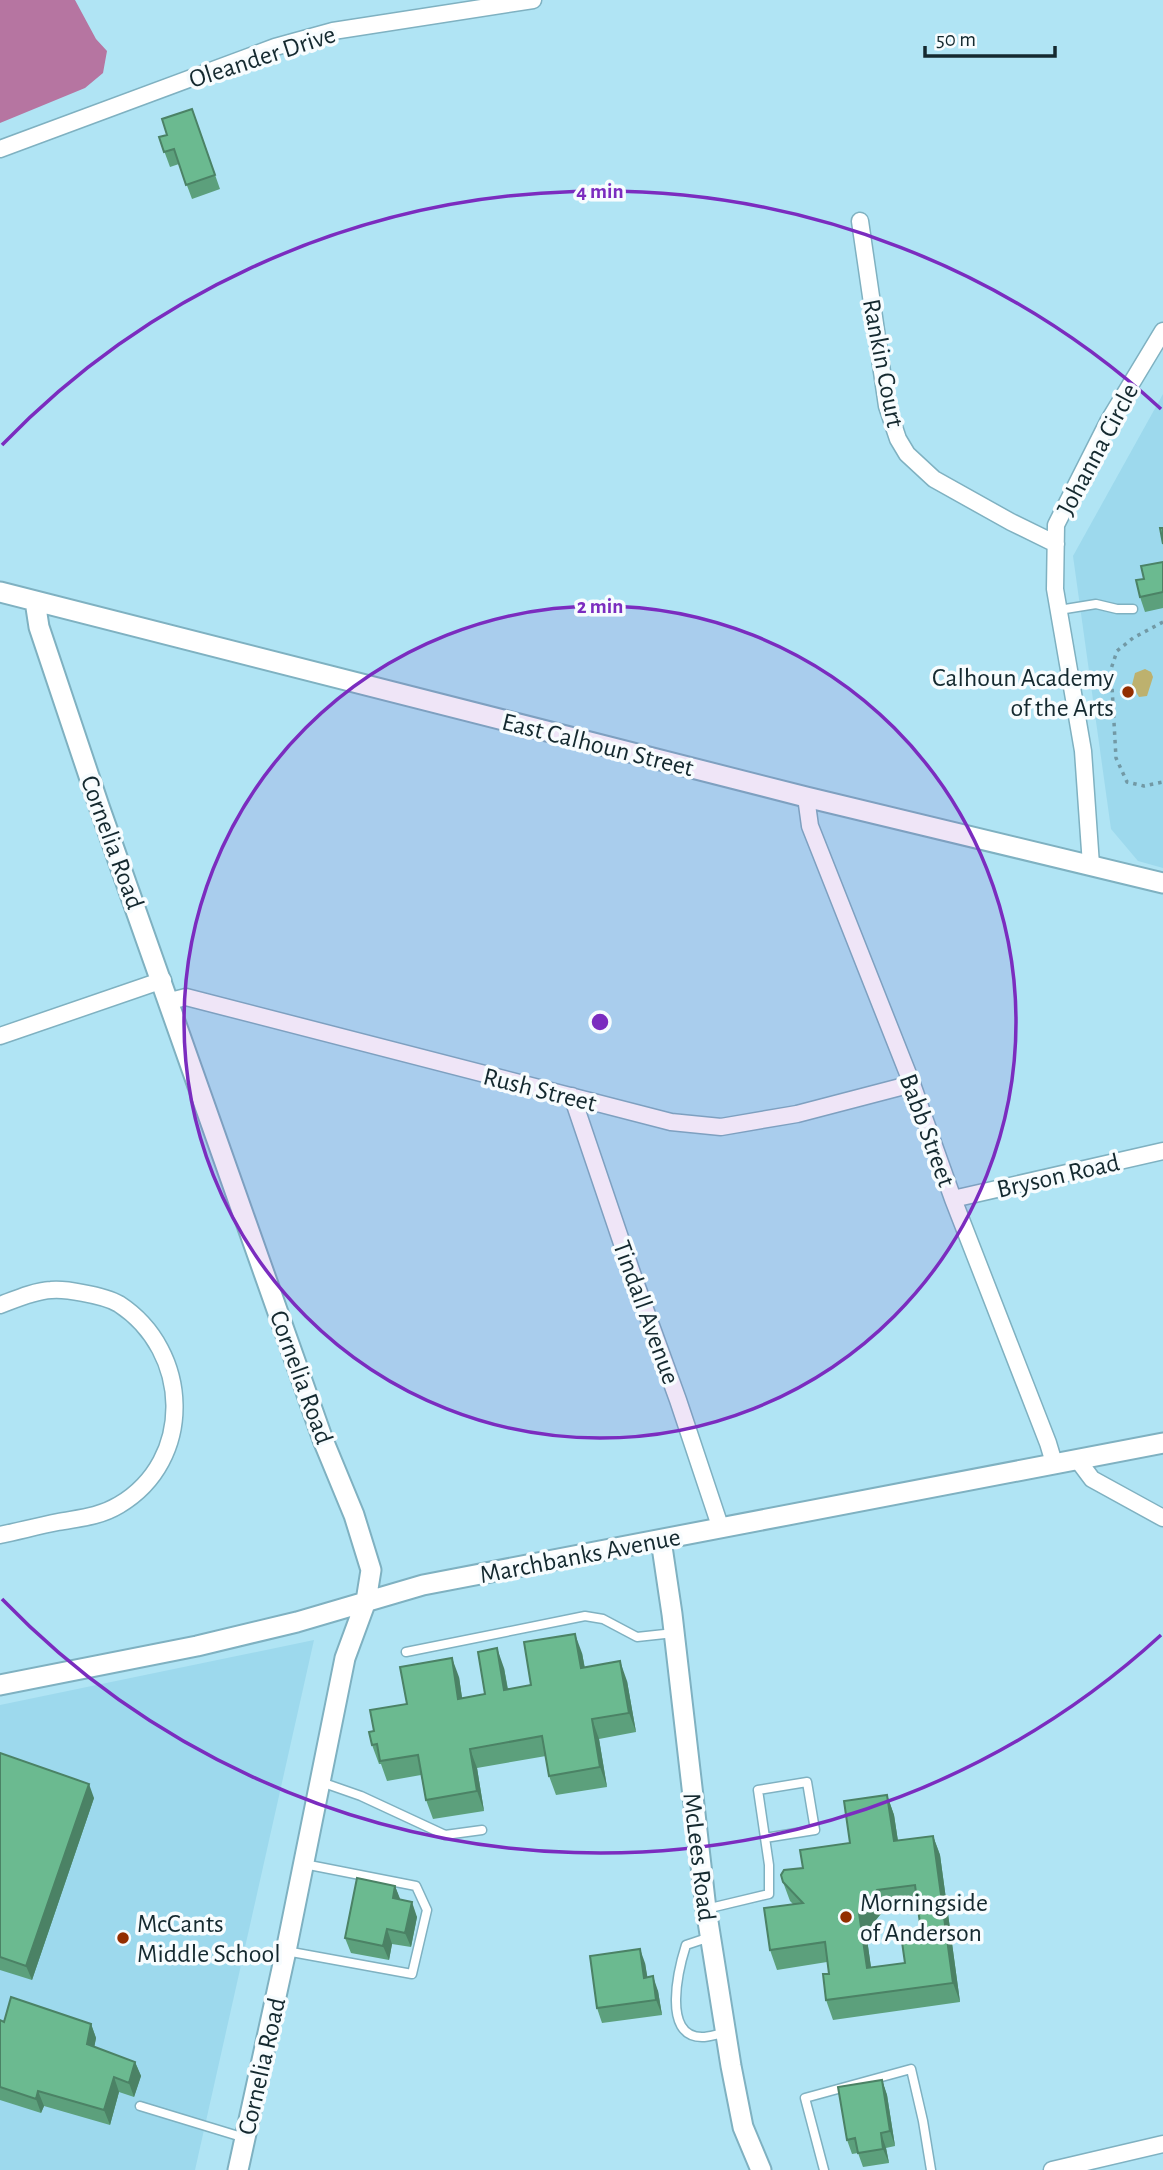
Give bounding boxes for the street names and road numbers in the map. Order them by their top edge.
street label: Oleander Drive [186,21,339,93]
street label: Rankin Court [858,297,908,430]
street label: Johanna Circle [1052,379,1143,520]
street label: East Calhoun Street [499,709,696,781]
street label: Cornelia Road [76,772,148,913]
street label: Rush Street [480,1063,599,1117]
street label: Babb Street [895,1070,959,1190]
street label: Bryson Road [994,1149,1122,1203]
street label: Tindall Avenue [608,1237,684,1388]
street label: Cornelia Road [265,1307,337,1448]
street label: Marchbanks Avenue [478,1524,683,1588]
street label: McLees Road [678,1791,720,1923]
street label: Cornelia Road [234,1995,290,2137]

